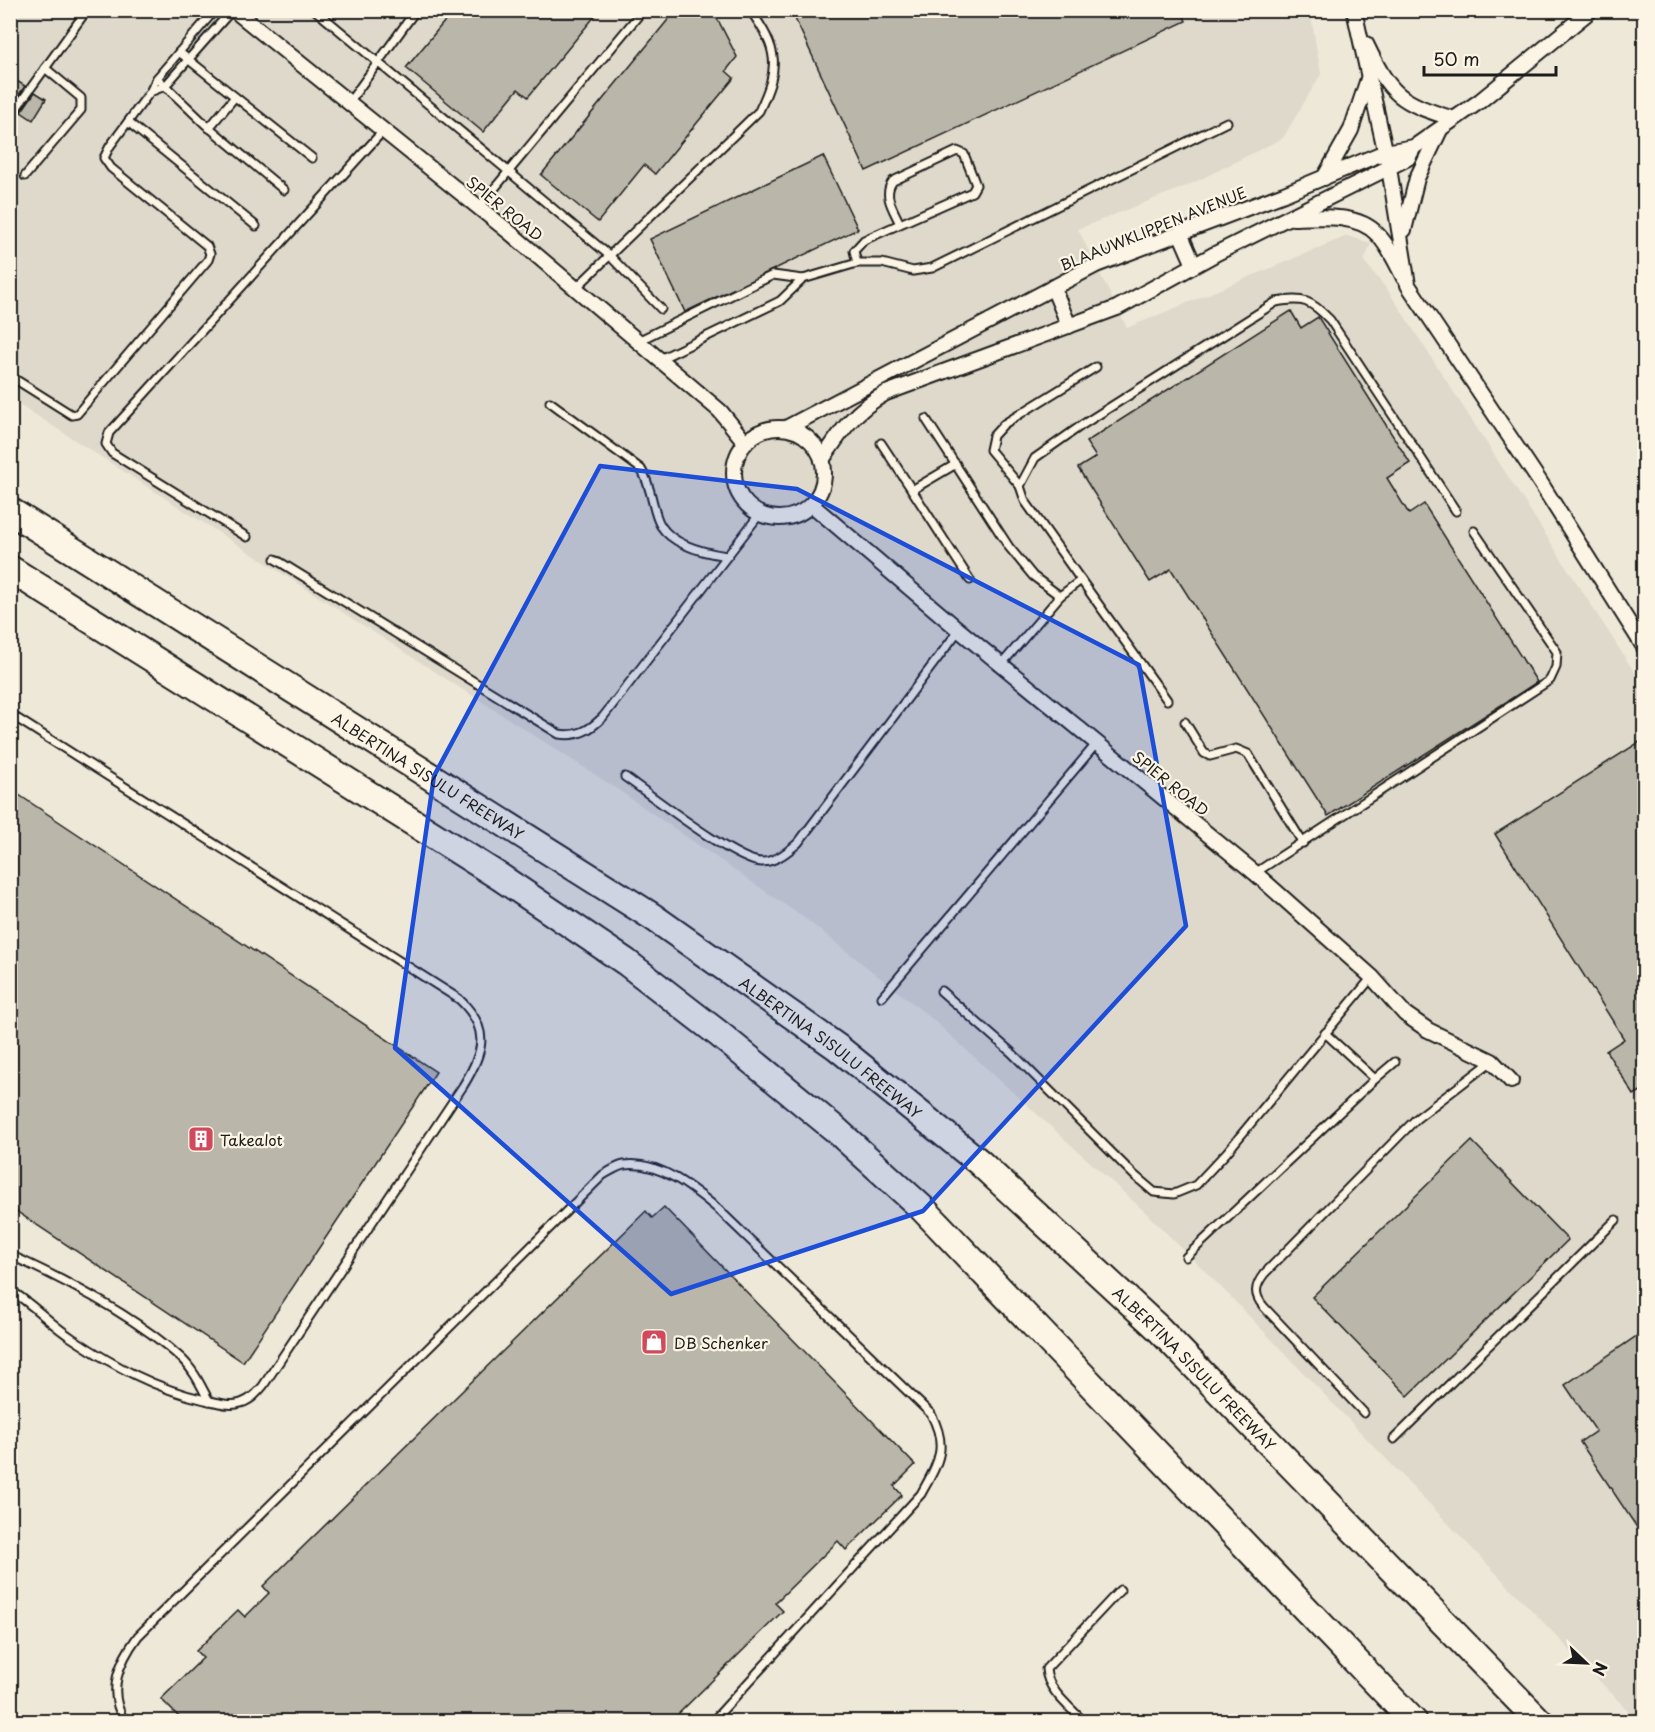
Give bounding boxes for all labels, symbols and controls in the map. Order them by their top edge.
scale bar [1424,39,1556,77]
text: 50 m [1433,45,1480,72]
street label: SPIER ROAD [462,170,548,246]
street label: BLAAUWKLIPPEN AVENUE [1056,180,1250,276]
street label: ALBERTINA SISULU FREEWAY [328,706,529,845]
street label: SPIER ROAD [1128,745,1214,821]
street label: ALBERTINA SISULU FREEWAY [735,970,928,1123]
building icon: Takealot [186,1124,216,1154]
place label: Takealot [220,1128,283,1151]
street label: ALBERTINA SISULU FREEWAY [1108,1281,1282,1456]
shop icon: DB Schenker [639,1327,669,1357]
place label: DB Schenker [674,1331,768,1354]
north arrow [1556,1633,1616,1693]
text: N [1587,1659,1614,1680]

